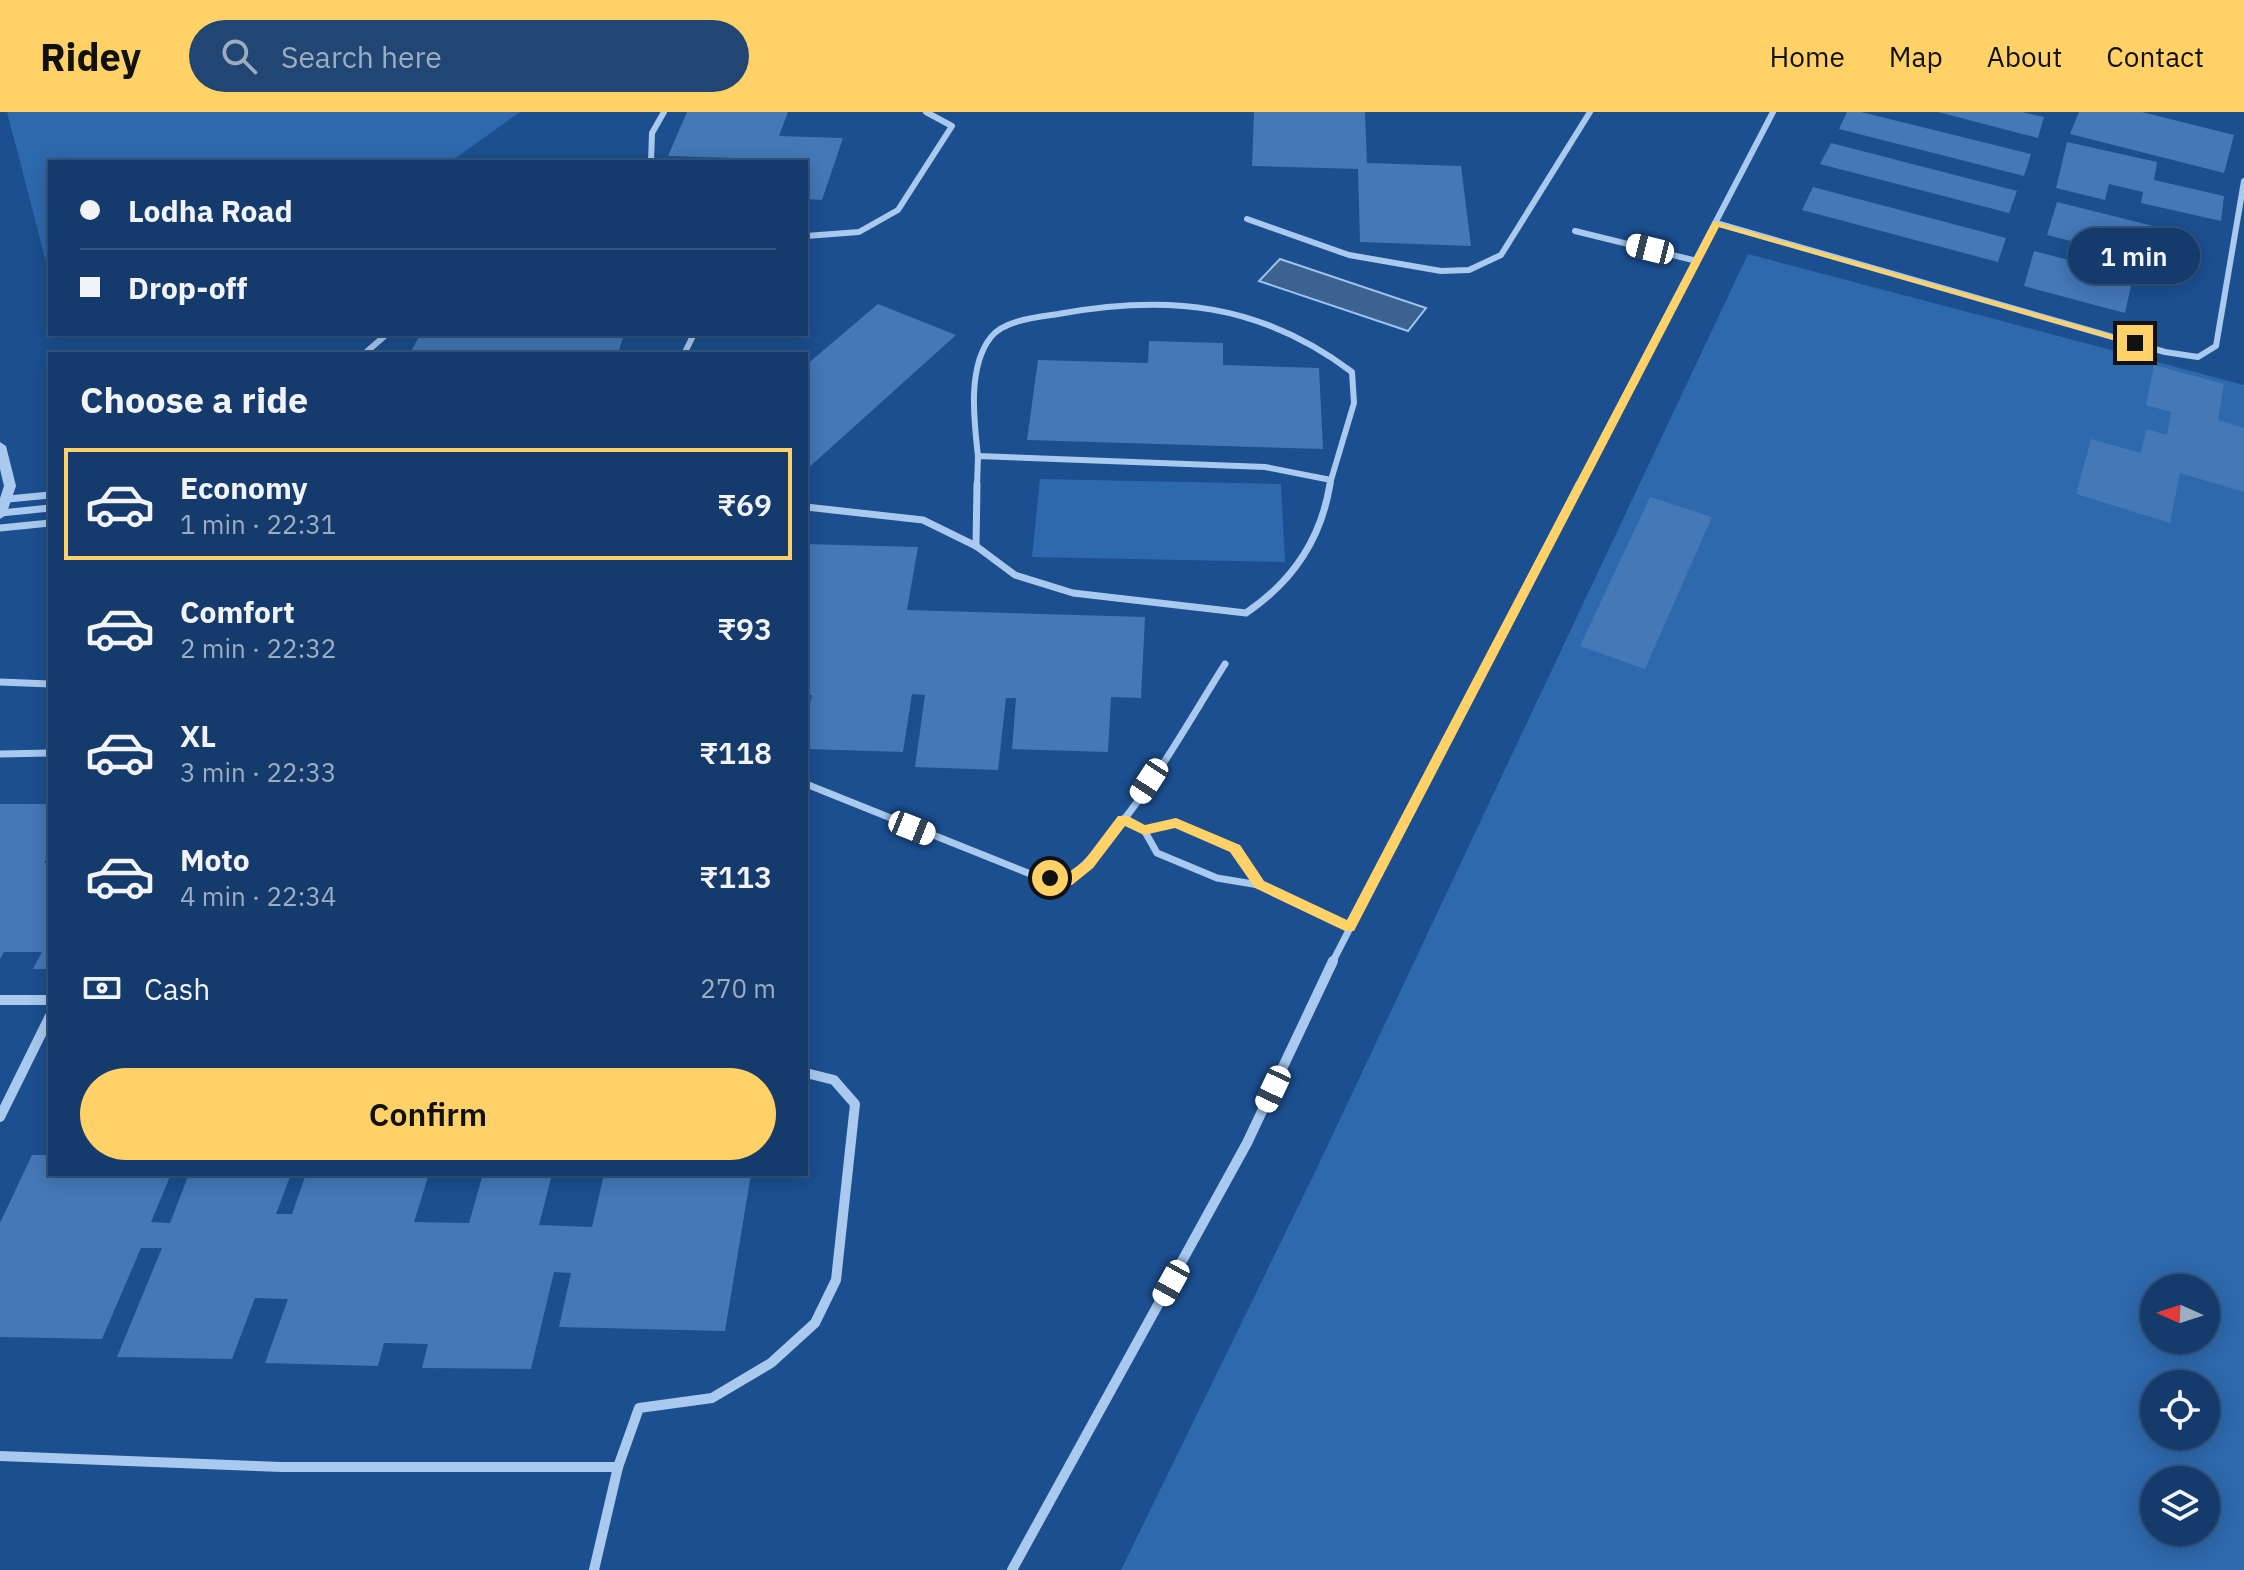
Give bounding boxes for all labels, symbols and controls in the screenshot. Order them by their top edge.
search box [189,20,749,92]
text: Ridey [40,32,141,81]
icon: search [217,34,261,78]
text: Search here [281,37,442,76]
text: Home [1769,38,1845,75]
text: Map [1889,38,1943,75]
text: About [1987,38,2062,75]
text: Contact [2106,38,2204,75]
text: Lodha Road [128,191,293,230]
callout: 1 min [2069,227,2201,283]
car [1624,232,1676,266]
text: 1 min [2100,239,2168,273]
text: Drop-off [128,268,247,307]
route end [2117,325,2153,361]
text: Choose a ride [80,376,308,423]
icon: car [84,468,156,540]
text: Economy [180,468,308,507]
text: ₹69 [717,485,772,524]
text: 1 min · 22:31 [180,507,336,541]
icon: car [84,592,156,664]
text: Comfort [180,592,295,631]
text: ₹93 [717,609,772,648]
text: 2 min · 22:32 [180,631,336,665]
icon: car [84,716,156,788]
text: XL [180,716,216,755]
text: ₹118 [699,733,772,772]
car [1126,754,1172,808]
text: 3 min · 22:33 [180,755,336,789]
car [885,808,939,848]
icon: car [84,840,156,912]
text: Moto [180,840,250,879]
text: ₹113 [699,857,772,896]
route start [1032,860,1068,896]
text: 4 min · 22:34 [180,879,336,913]
icon: cash [80,966,124,1010]
text: Cash [144,969,210,1008]
text: 270 m [700,971,776,1005]
car [1252,1062,1294,1116]
button: Confirm [80,1068,776,1160]
car [1149,1256,1193,1310]
north arrow [2140,1274,2220,1354]
map controls [2140,1274,2220,1546]
button: locate [2140,1370,2220,1450]
button: layers [2140,1466,2220,1546]

